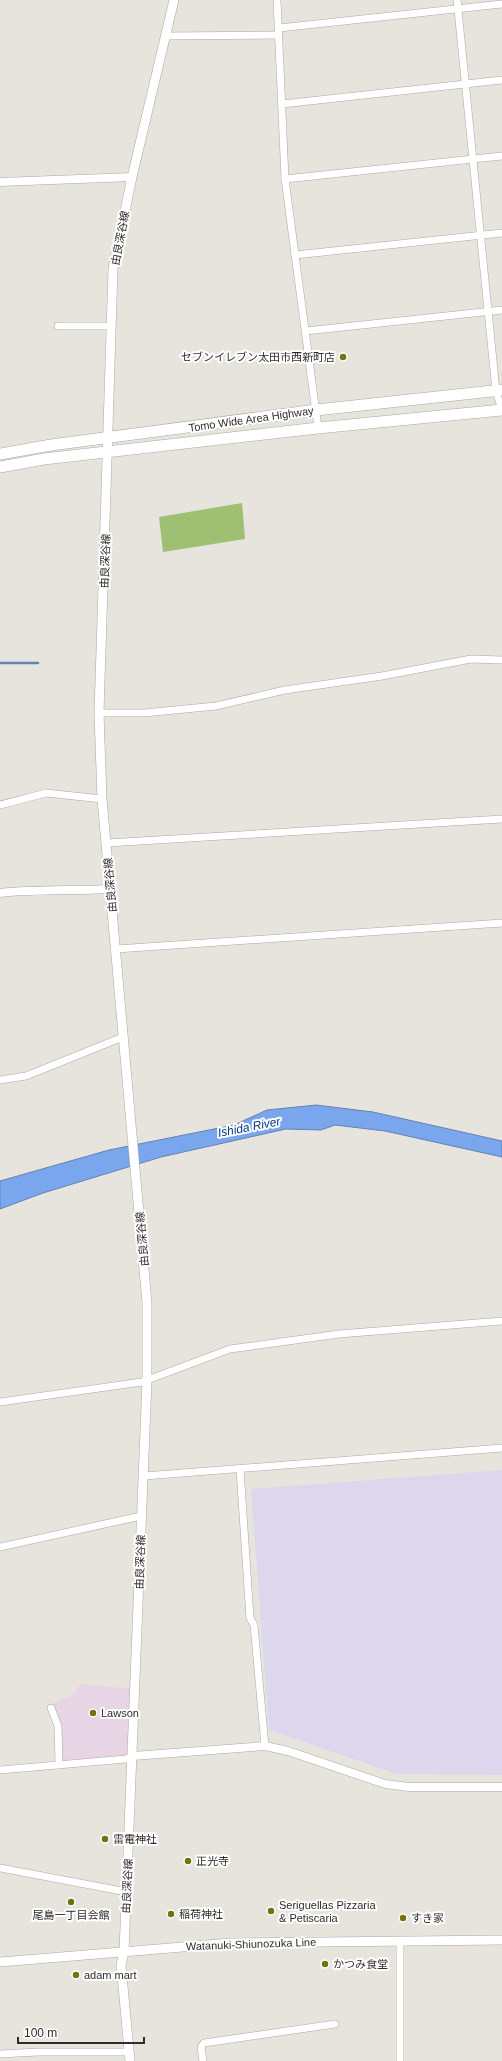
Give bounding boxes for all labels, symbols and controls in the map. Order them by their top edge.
street label: 由良深谷線 [109,210,131,266]
place label: セブンイレブン太田市西新町店 [181,351,335,363]
marker: セブンイレブン太田市西新町店 [338,352,348,362]
street label: Tomo Wide Area Highway [188,404,315,434]
street label: 由良深谷線 [98,533,112,589]
street label: 由良深谷線 [102,857,118,913]
water label: Ishida River [217,1114,282,1140]
street label: 由良深谷線 [134,1211,150,1267]
street label: 由良深谷線 [133,1534,147,1590]
place label: Lawson [101,1707,139,1719]
marker: Lawson [88,1708,98,1718]
place label: 雷電神社 [113,1833,157,1845]
marker: 雷電神社 [100,1834,110,1844]
place label: 正光寺 [196,1855,229,1867]
marker: 正光寺 [183,1856,193,1866]
street label: 由良深谷線 [120,1858,134,1914]
marker: 尾島一丁目会館 [66,1897,76,1907]
place label: Seriguellas Pizzaria & Petiscaria [279,1899,376,1924]
marker: Seriguellas Pizzaria & Petiscaria [266,1906,276,1916]
place label: 稲荷神社 [179,1908,223,1920]
place label: 尾島一丁目会館 [33,1909,110,1921]
marker: 稲荷神社 [166,1909,176,1919]
place label: すき家 [411,1912,444,1924]
marker: すき家 [398,1913,408,1923]
street label: Watanuki-Shiunozuka Line [186,1936,316,1952]
place label: かつみ食堂 [333,1958,388,1970]
marker: かつみ食堂 [320,1959,330,1969]
place label: adam mart [84,1969,137,1981]
marker: adam mart [71,1970,81,1980]
scale bar [18,2019,144,2045]
text: 100 m [24,2026,57,2040]

